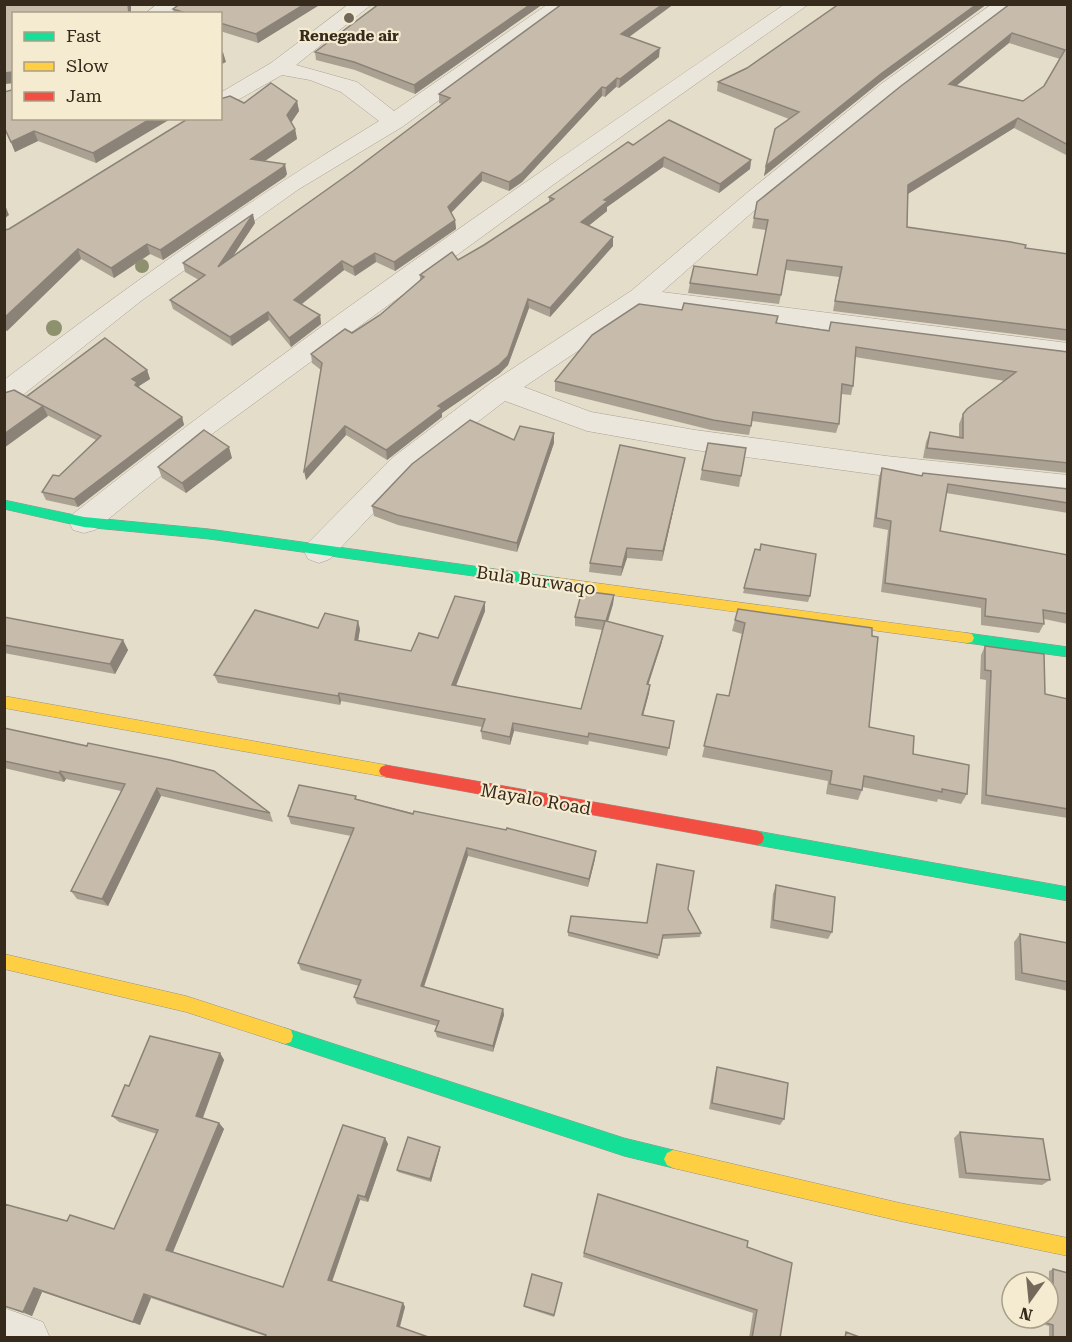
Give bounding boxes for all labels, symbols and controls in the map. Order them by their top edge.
marker: Renegade air [342,11,356,25]
legend [12,12,222,120]
text: Fast [66,25,101,46]
place label: Renegade air [299,27,399,45]
text: Slow [66,55,108,76]
text: Jam [66,85,102,106]
street label: Bula Burwaqo [475,561,597,599]
street label: Mayalo Road [479,779,593,819]
north arrow [1000,1270,1060,1330]
text: N [1018,1303,1035,1325]

